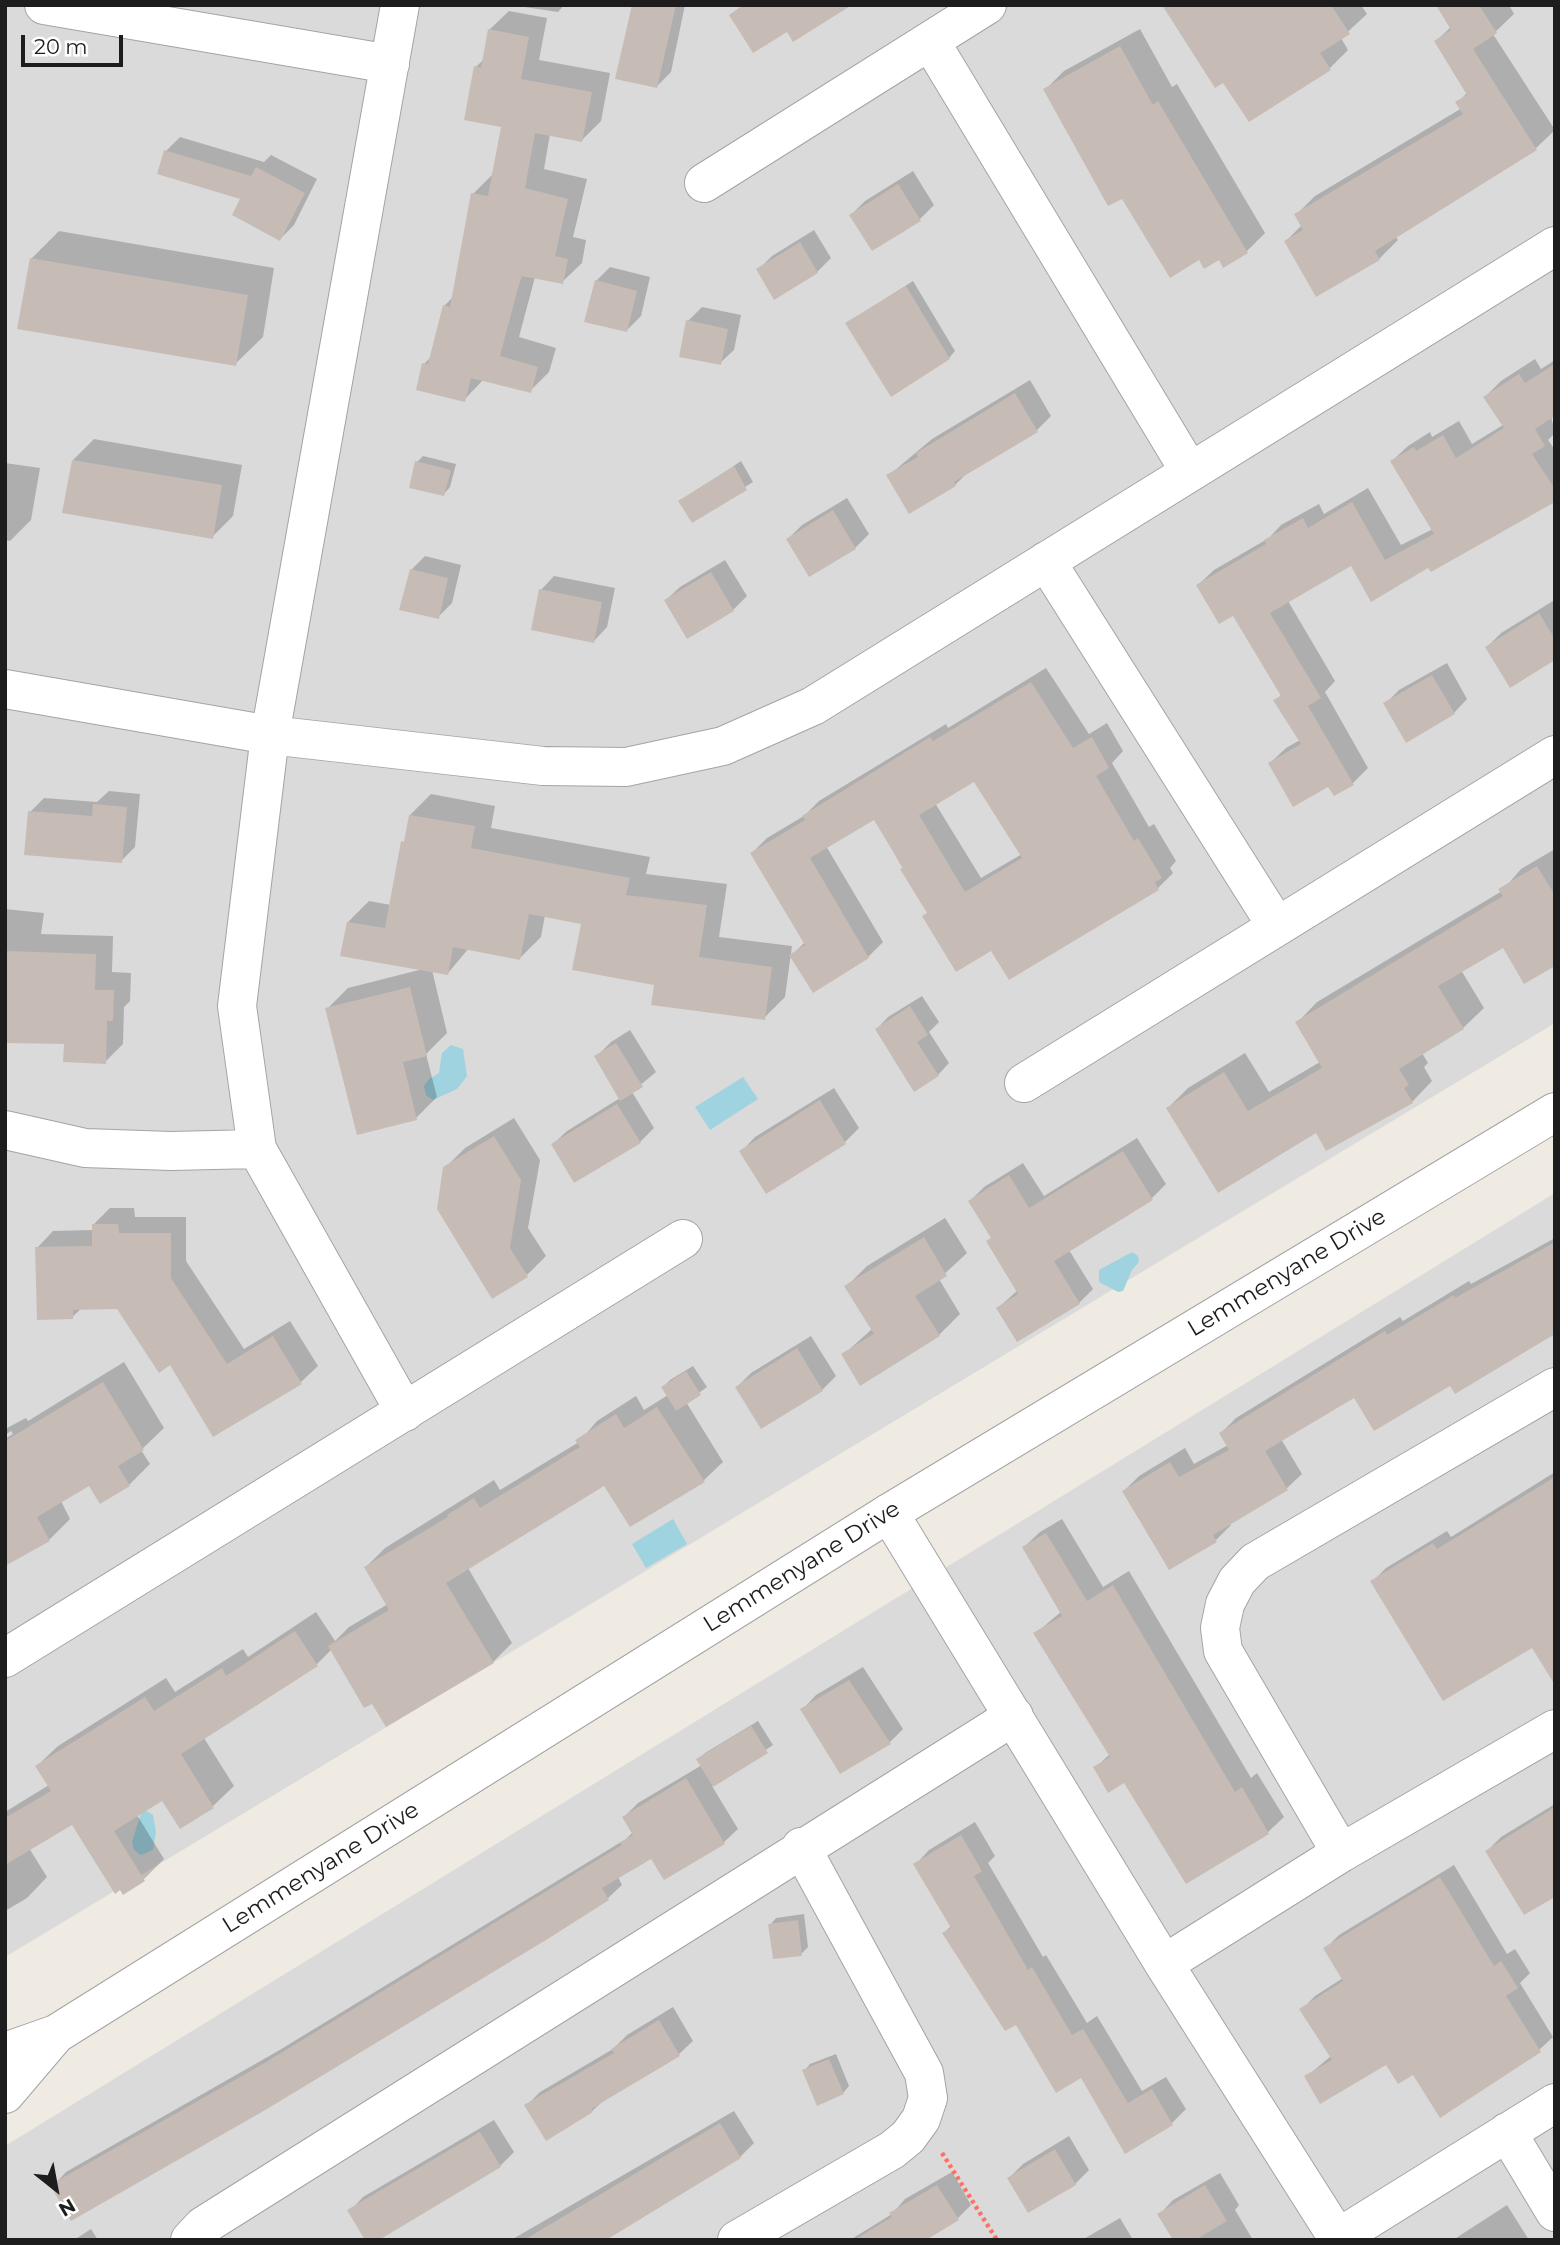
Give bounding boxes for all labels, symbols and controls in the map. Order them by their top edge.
scale bar [24,21,126,65]
text: 20 m [34,34,88,59]
street label: Lemmenyane Drive [1183,1203,1391,1343]
street label: Lemmenyane Drive [699,1495,905,1639]
street label: Lemmenyane Drive [218,1796,424,1940]
north arrow [21,2154,91,2224]
text: N [55,2194,80,2221]

